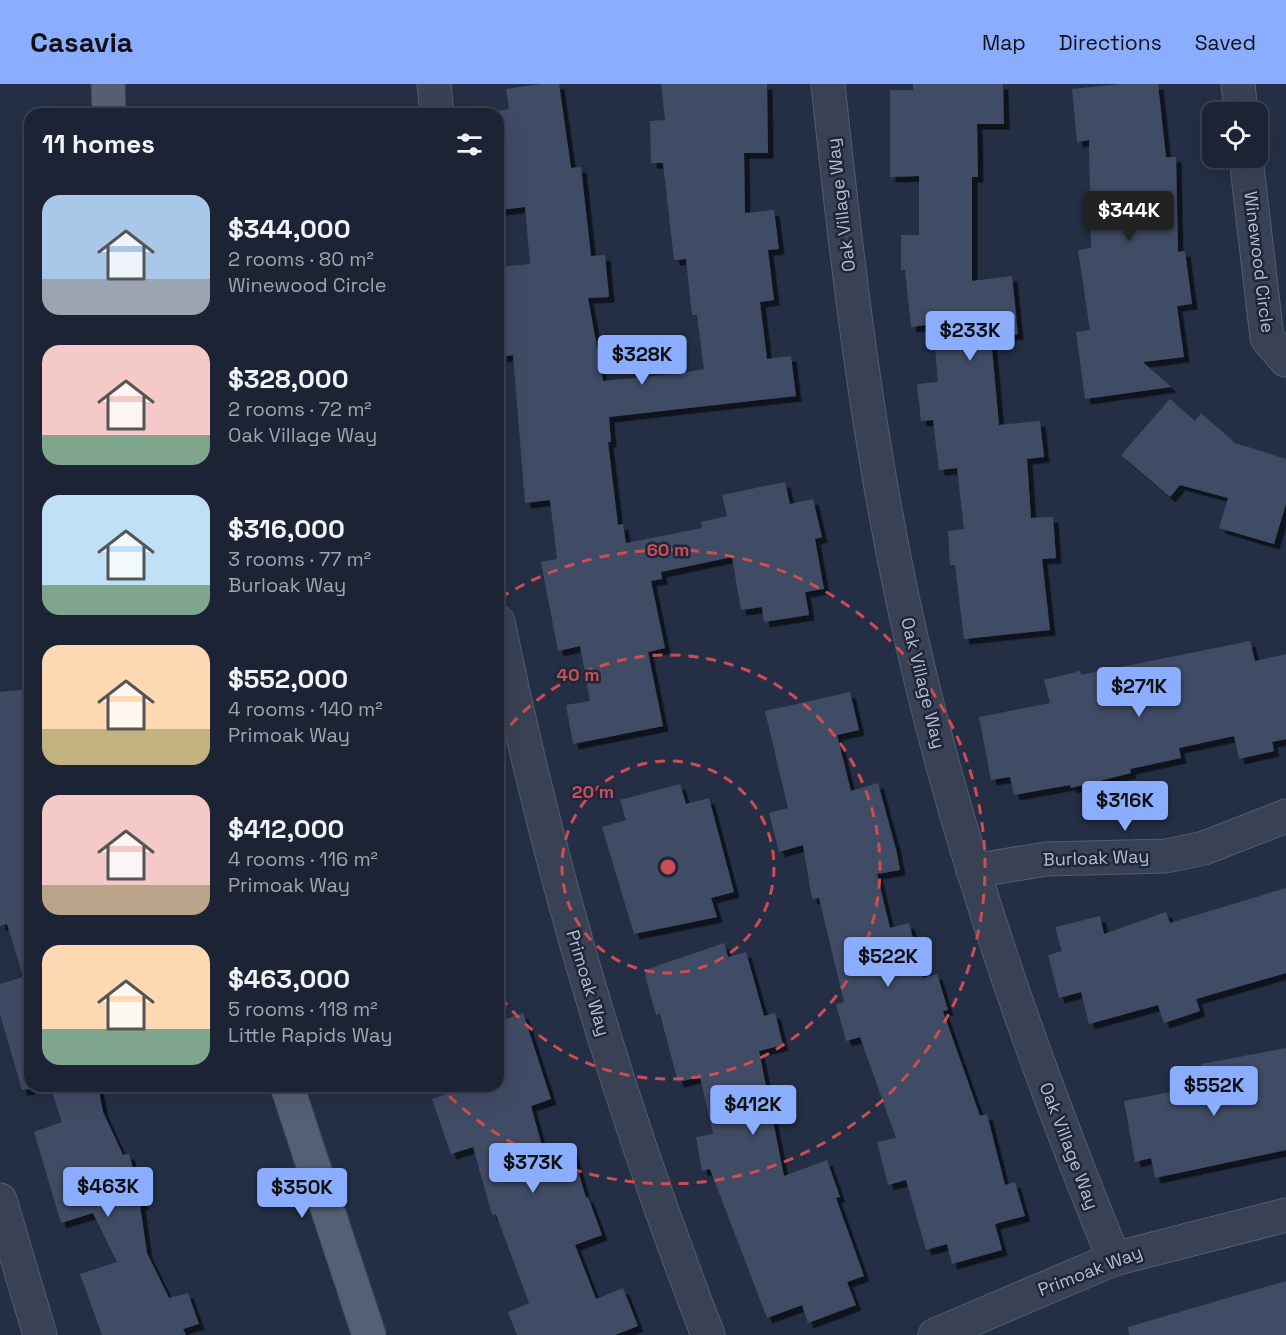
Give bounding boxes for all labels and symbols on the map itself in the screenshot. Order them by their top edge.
street label: Oak Village Way [821,137,860,273]
street label: Winewood Circle [1239,190,1280,334]
pin: $344K [1087,191,1171,242]
pin: $233K [928,311,1012,362]
pin: $328K [600,335,684,386]
text: 60 m [647,538,689,561]
street label: Oak Village Way [896,615,951,751]
text: 40 m [556,663,600,686]
pin: $271K [1097,667,1181,718]
text: 20 m [572,780,614,803]
pin: $316K [1083,781,1167,832]
street label: Burloak Way [1042,844,1150,871]
centre of rings [658,857,678,877]
street label: Primoak Way [561,927,616,1039]
pin: $522K [846,937,930,988]
pin: $552K [1172,1066,1256,1117]
street label: Oak Village Way [1035,1079,1104,1213]
pin: $412K [711,1085,795,1136]
pin: $373K [491,1143,575,1194]
pin: $463K [66,1167,150,1218]
pin: $350K [260,1168,344,1219]
street label: Primoak Way [1034,1240,1145,1301]

